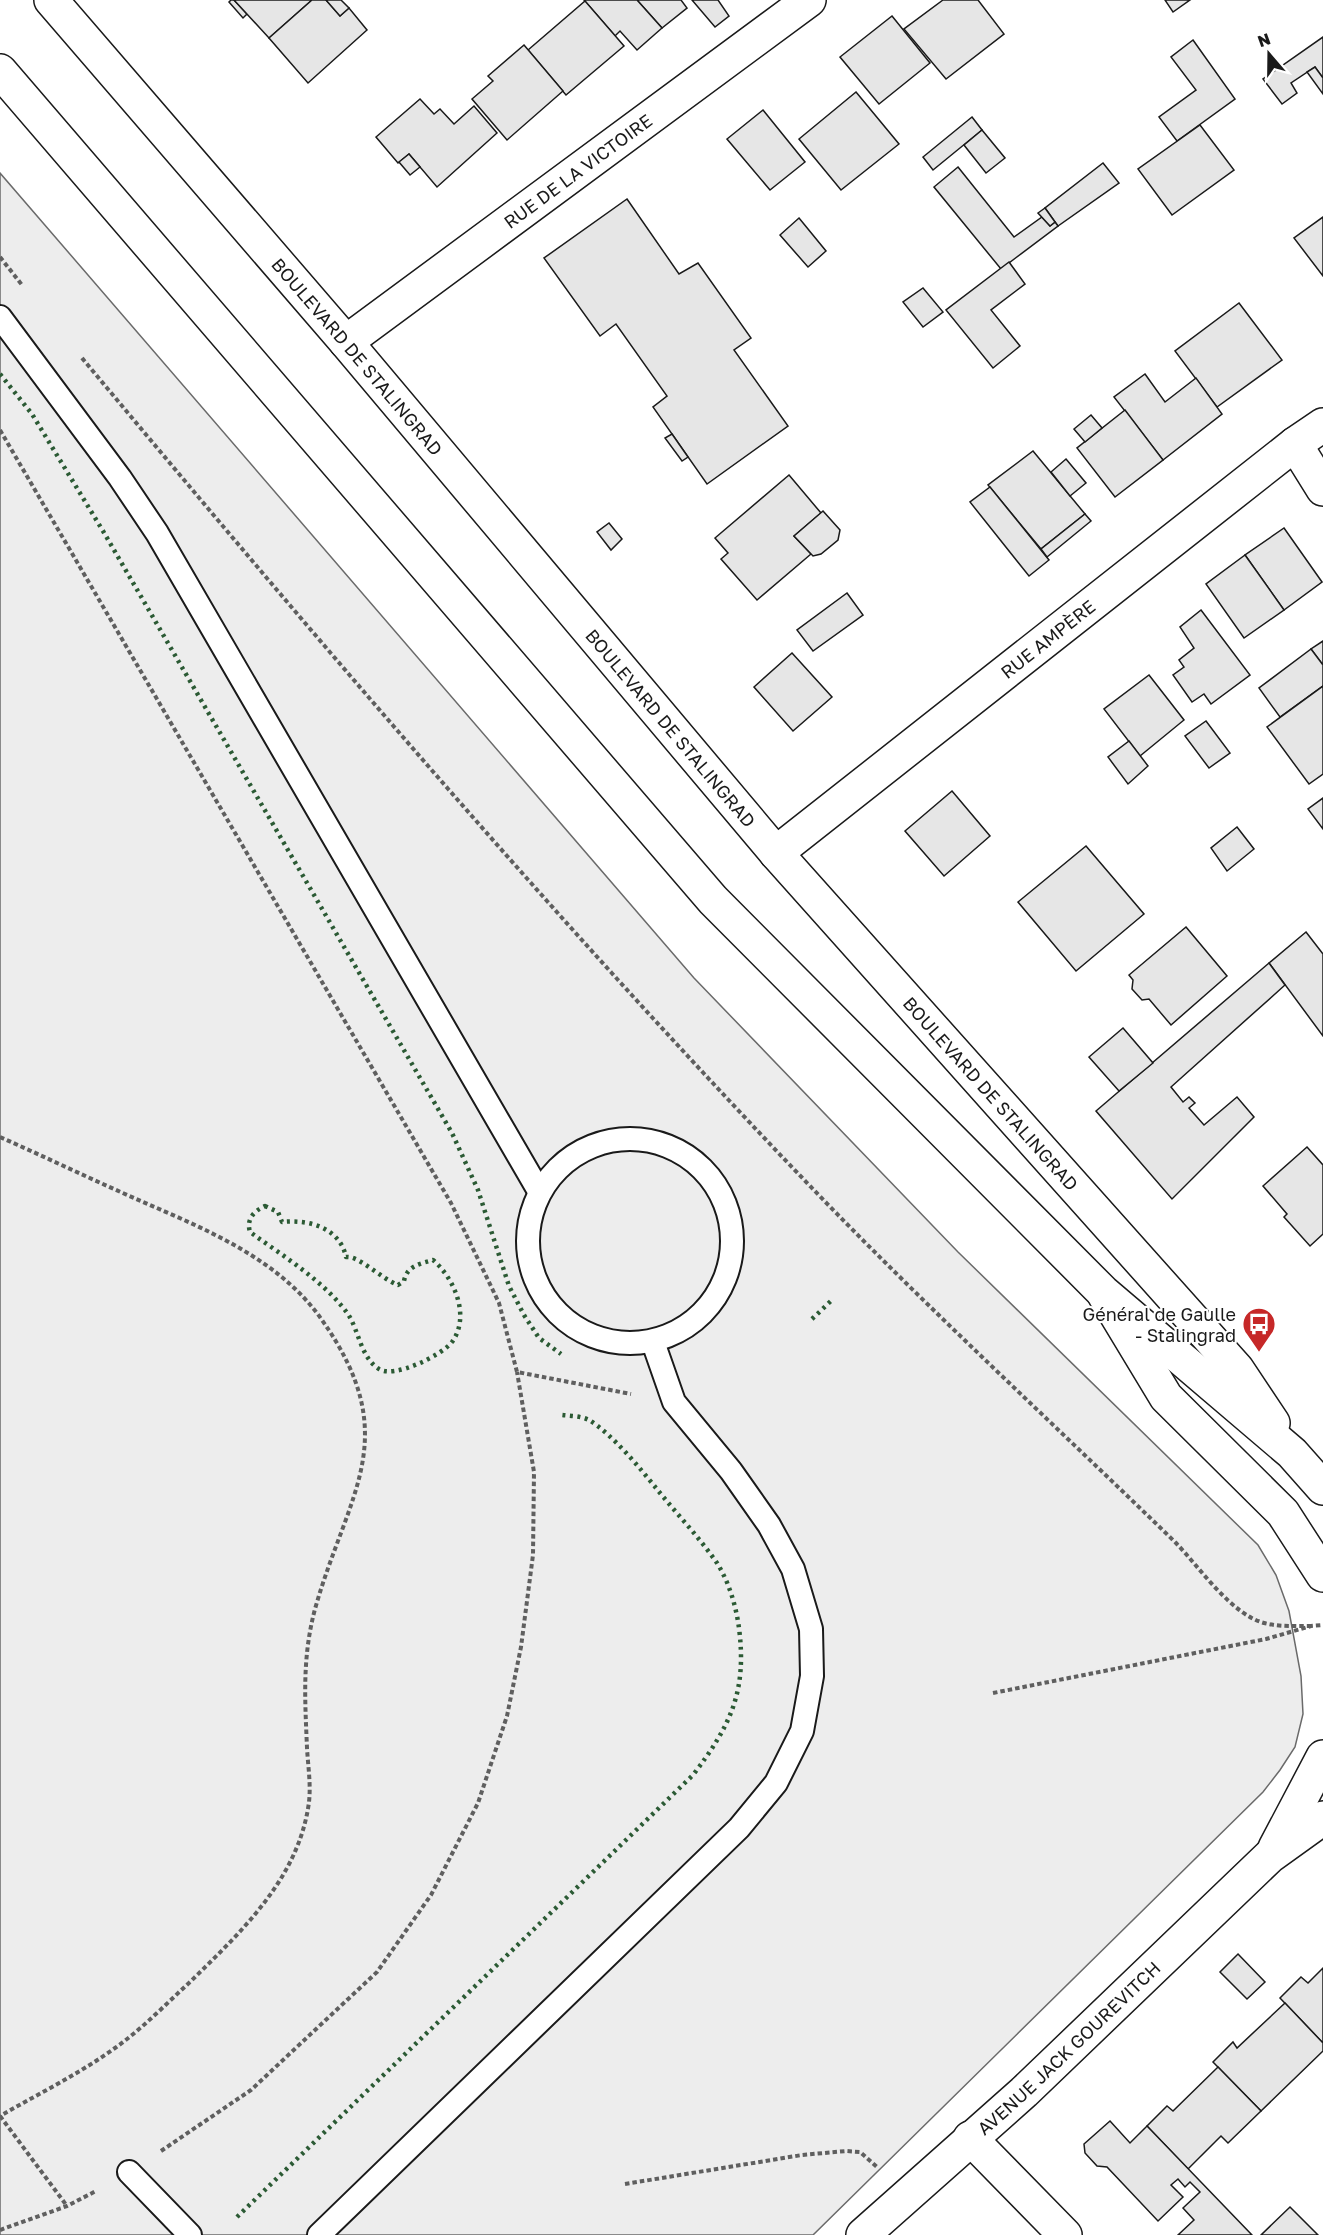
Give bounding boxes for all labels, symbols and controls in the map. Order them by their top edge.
north arrow [1239,24,1299,84]
text: N [1255,28,1273,51]
street label: RUE DE LA VICTOIRE [499,109,656,233]
street label: BOULEVARD DE STALINGRAD [267,253,447,460]
street label: RUE AMPÈRE [996,595,1099,683]
street label: BOULEVARD DE STALINGRAD [581,624,760,831]
street label: BOULEVARD DE STALINGRAD [899,992,1083,1195]
place label: Général de Gaulle - Stalingrad [1083,1303,1236,1346]
bus stop icon: Général de Gaulle - Stalingrad [1241,1306,1277,1353]
street label: AVENUE JACK GOUREVITCH [973,1956,1165,2139]

